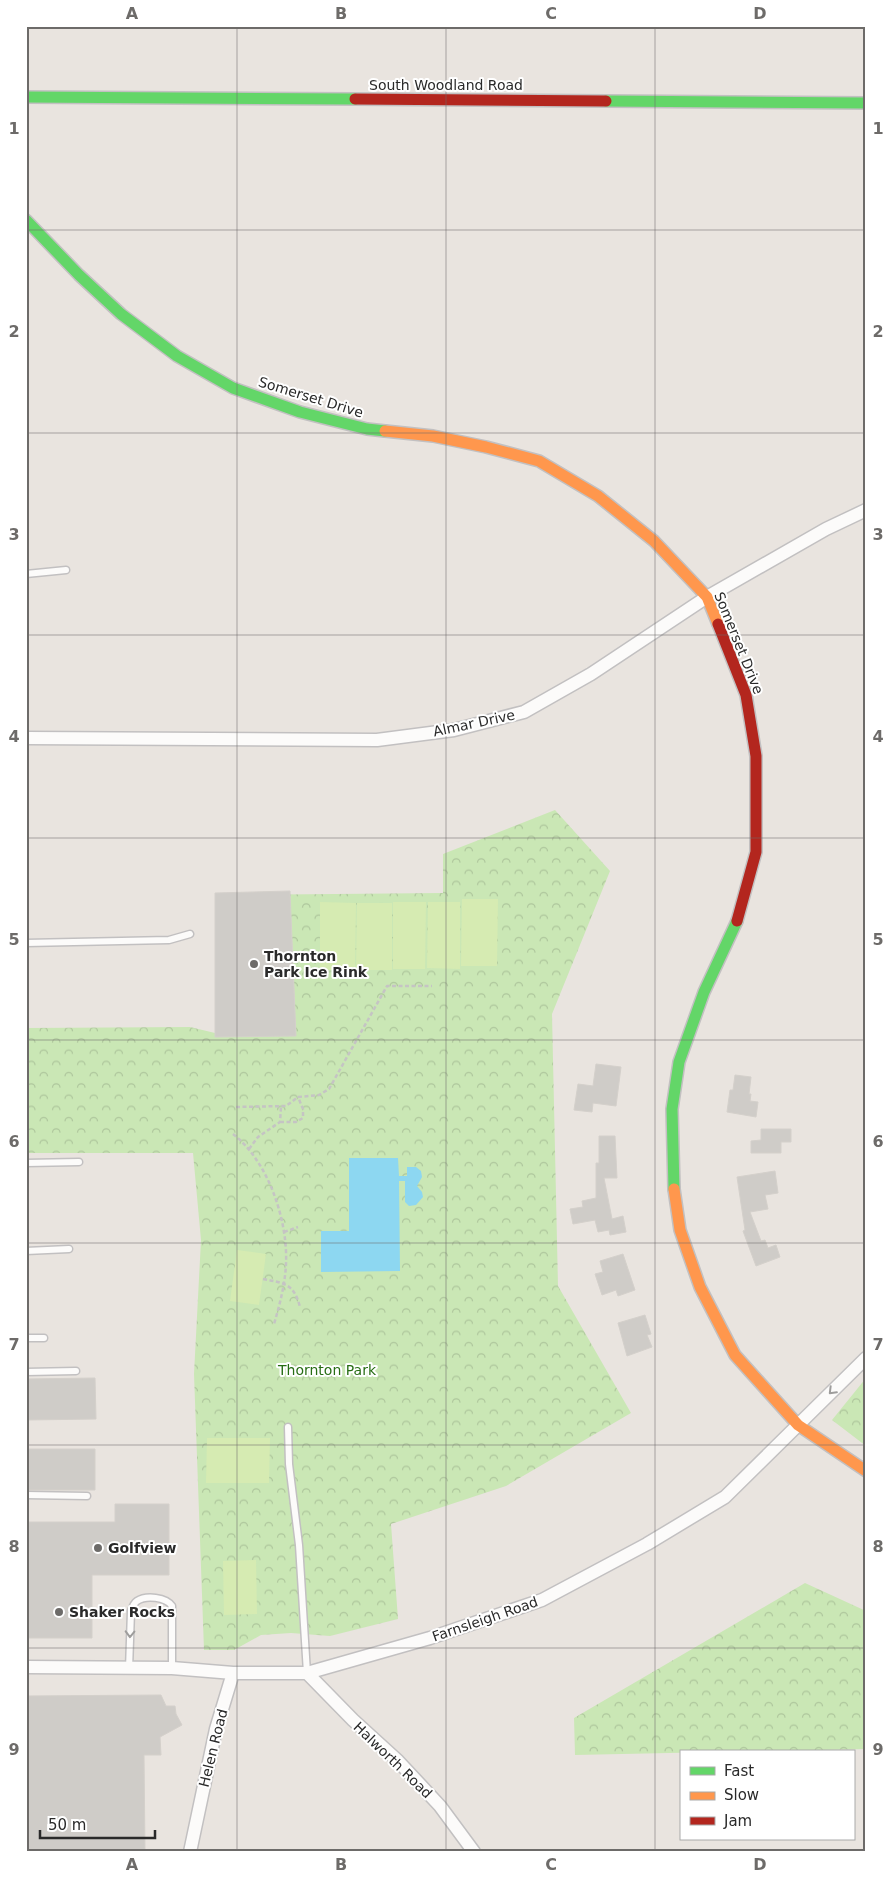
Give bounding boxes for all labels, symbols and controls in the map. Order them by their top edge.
text: A [126,4,139,23]
text: B [335,4,347,23]
text: C [545,4,557,23]
text: D [753,4,767,23]
street label: South Woodland Road [369,77,523,93]
text: 1 [8,119,20,138]
text: 1 [872,119,884,138]
text: 2 [8,322,20,341]
text: 2 [872,322,884,341]
street label: Somerset Drive [257,373,365,421]
text: 3 [8,525,20,544]
text: 3 [872,525,884,544]
street label: Somerset Drive [711,590,767,696]
street label: Almar Drive [432,707,516,739]
text: 4 [8,727,20,746]
text: 4 [872,727,884,746]
text: 5 [8,930,20,949]
text: 5 [872,930,884,949]
place label: Thornton Park Ice Rink [264,948,368,980]
marker: Thornton Park Ice Rink [248,958,260,970]
text: 6 [8,1132,20,1151]
text: 6 [872,1132,884,1151]
text: 7 [8,1335,20,1354]
text: 7 [872,1335,884,1354]
park label: Thornton Park [277,1362,377,1378]
one-way arrow [829,1386,838,1395]
text: 8 [8,1537,20,1556]
text: 8 [872,1537,884,1556]
place label: Golfview [108,1540,176,1556]
marker: Golfview [92,1542,104,1554]
street label: Farnsleigh Road [430,1593,540,1645]
place label: Shaker Rocks [69,1604,175,1620]
marker: Shaker Rocks [53,1606,65,1618]
one-way arrow [125,1631,135,1639]
street label: Helen Road [196,1707,230,1789]
street label: Halworth Road [350,1719,436,1801]
text: 9 [8,1740,20,1759]
text: 9 [872,1740,884,1759]
legend [680,1750,854,1840]
text: Fast [724,1762,754,1780]
text: Slow [724,1786,759,1804]
scale bar [40,1808,155,1840]
text: Jam [723,1812,752,1830]
text: 50 m [48,1816,86,1834]
text: A [126,1855,139,1874]
text: B [335,1855,347,1874]
text: C [545,1855,557,1874]
text: D [753,1855,767,1874]

